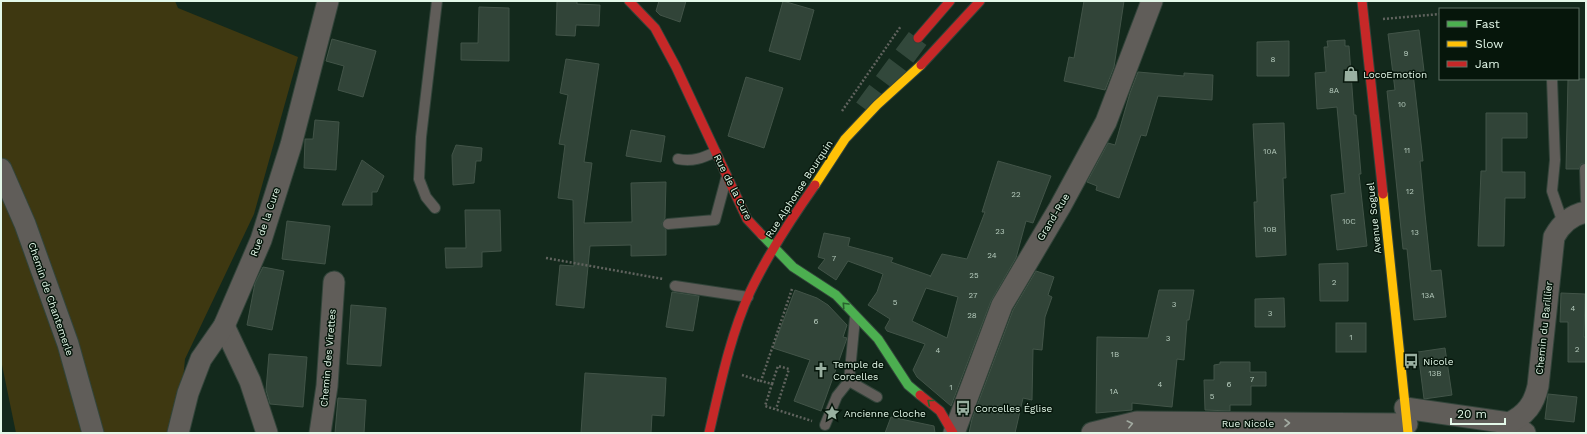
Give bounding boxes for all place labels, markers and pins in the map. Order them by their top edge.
shop icon: LocoEmotion [1342,65,1360,83]
place label: LocoEmotion [1363,69,1427,80]
bus stop icon: Nicole [1402,352,1420,370]
place label: Nicole [1423,356,1454,367]
place label: Temple de Corcelles [833,359,884,382]
church icon: Temple de Corcelles [812,361,830,379]
bus stop icon: Corcelles Église [954,399,972,417]
place label: Corcelles Église [975,403,1052,414]
place icon: Ancienne Cloche [823,404,841,422]
place label: Ancienne Cloche [844,408,926,419]

